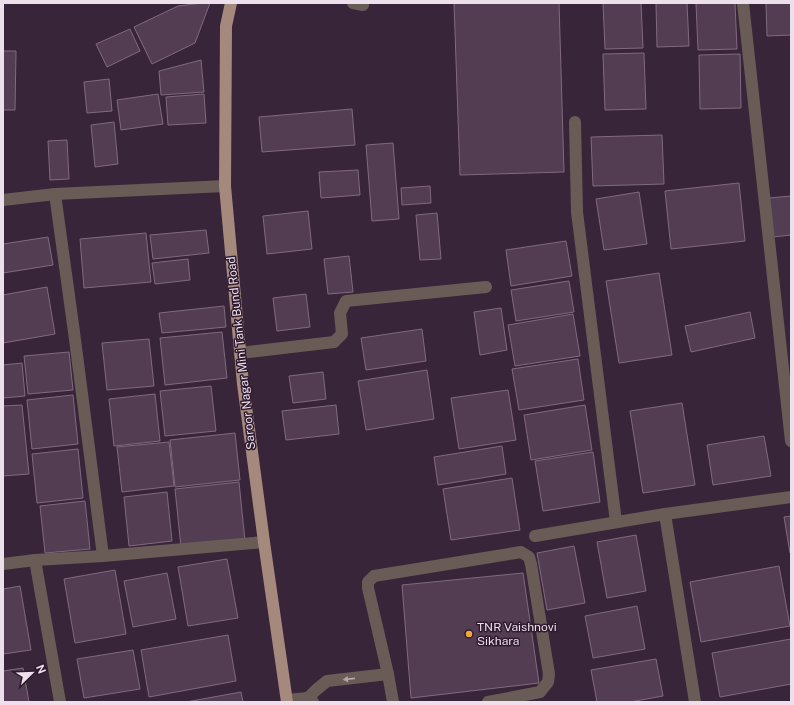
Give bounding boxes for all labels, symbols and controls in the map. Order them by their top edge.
street label: Saroor Nagar Mini Tank Bund Road [224,256,258,450]
place label: TNR Vaishnovi Sikhara [477,620,557,648]
marker: TNR Vaishnovi Sikhara [464,629,474,639]
north arrow [12,653,52,693]
text: N [34,663,48,675]
one-way arrow [343,676,355,682]

